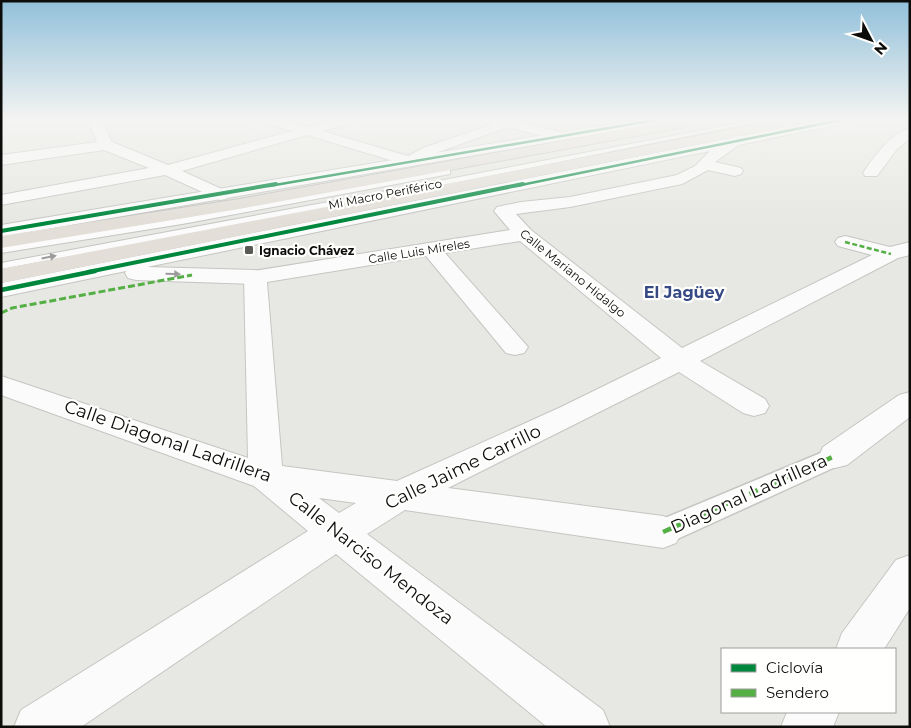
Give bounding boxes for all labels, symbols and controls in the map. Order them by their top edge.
north arrow [846,15,896,65]
text: N [870,38,891,59]
street label: Mi Macro Periférico [327,176,443,212]
street label: Calle Mariano Hidalgo [517,226,629,320]
street label: Calle Luis Mireles [367,236,471,266]
place label: Ignacio Chávez [259,243,355,258]
marker: Ignacio Chávez [243,244,255,256]
one-way arrow [42,253,58,261]
one-way arrow [165,270,181,278]
district label: El Jagüey [644,283,725,302]
street label: Calle Diagonal Ladrillera [61,395,275,487]
street label: Calle Jaime Carrillo [381,420,545,514]
street label: Diagonal Ladrillera [667,450,831,538]
street label: Calle Narciso Mendoza [284,487,458,629]
legend [721,648,896,713]
text: Ciclovía [766,658,823,677]
text: Sendero [766,683,829,702]

